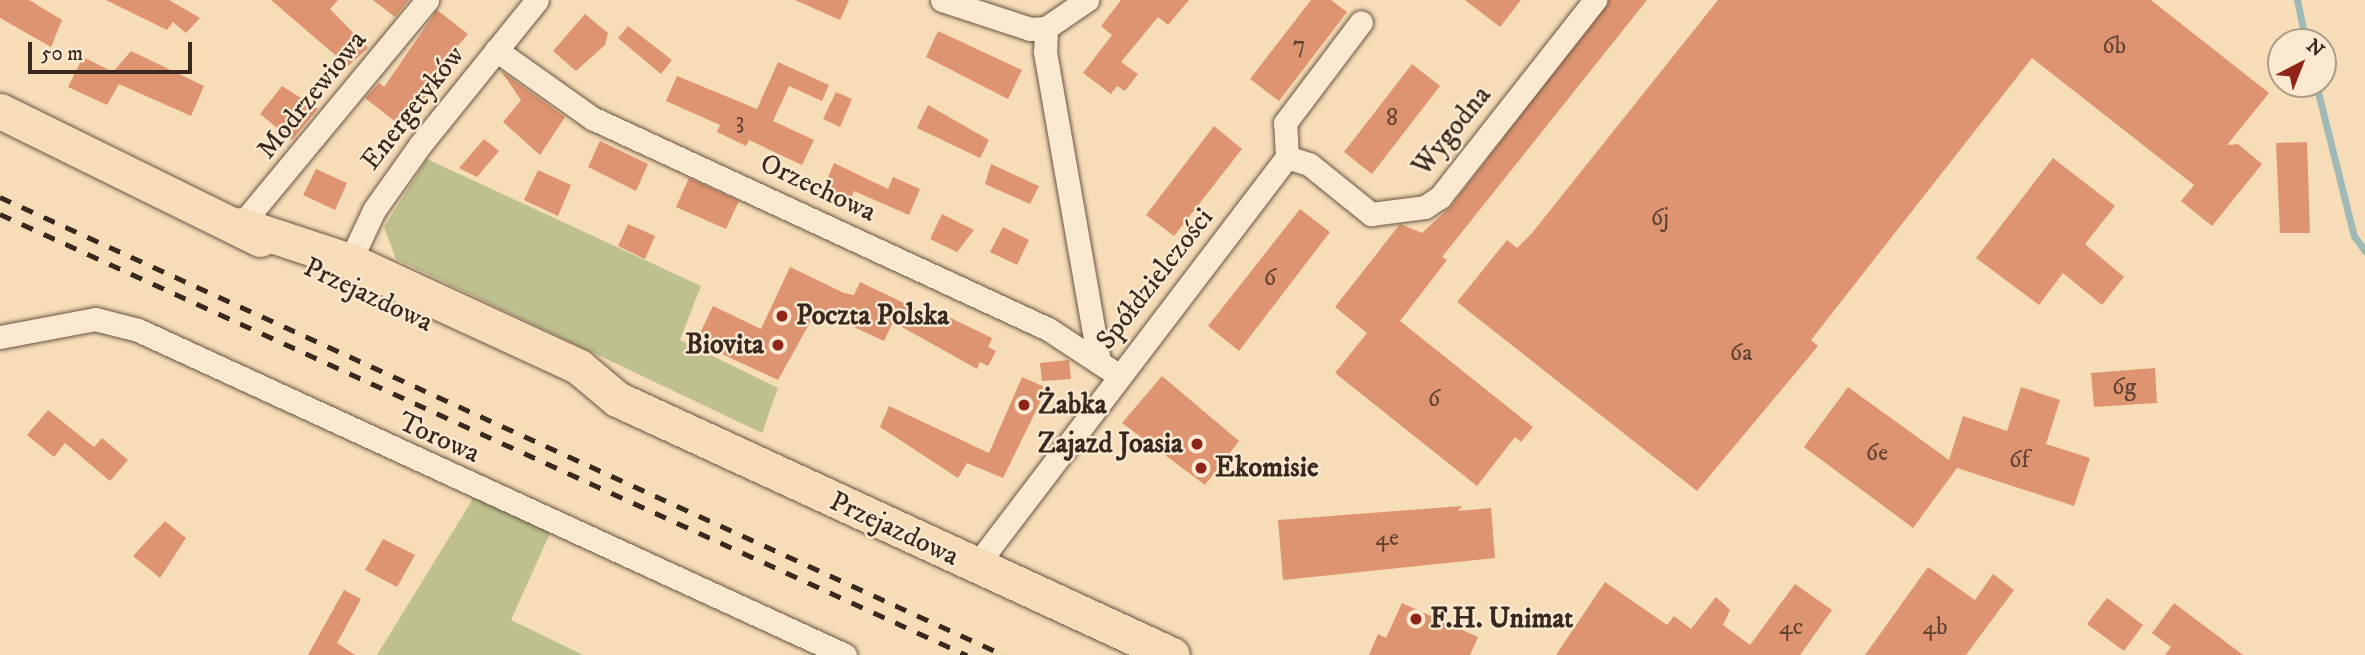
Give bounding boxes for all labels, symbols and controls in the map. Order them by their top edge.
street label: Modrzewiowa [250,24,374,166]
scale bar [32,28,196,72]
north arrow [2267,28,2337,98]
house number: 7 [1293,32,1305,60]
house number: 6b [2102,33,2126,61]
text: N [2302,35,2329,62]
street label: Energetyków [354,39,472,177]
text: 50 m [41,41,83,67]
street label: Wygodna [1406,79,1498,183]
house number: 8 [1386,105,1398,133]
house number: 3 [736,108,744,136]
street label: Orzechowa [755,147,881,229]
street label: Spółdzielczości [1089,202,1221,356]
house number: 6j [1651,205,1669,233]
street label: Przejazdowa [298,251,438,339]
house number: 6 [1264,265,1276,293]
place label: Poczta Polska [796,299,949,333]
marker: Poczta Polska [774,308,790,324]
place label: Biovita [685,328,764,362]
marker: Biovita [770,337,786,353]
house number: 6a [1730,340,1752,368]
house number: 6g [2112,374,2136,402]
house number: 6 [1428,386,1440,414]
place label: Żabka [1038,388,1107,422]
marker: Żabka [1016,397,1032,413]
street label: Torowa [393,405,485,471]
place label: Zajazd Joasia [1038,427,1183,461]
marker: Zajazd Joasia [1189,436,1205,452]
house number: 6e [1866,440,1888,468]
house number: 6f [2009,447,2029,475]
place label: Ekomisie [1215,451,1318,485]
marker: Ekomisie [1193,460,1209,476]
street label: Przejazdowa [824,485,964,573]
house number: 4e [1375,525,1399,553]
place label: F.H. Unimat [1430,602,1573,636]
marker: F.H. Unimat [1408,611,1424,627]
house number: 4c [1779,614,1803,642]
house number: 4b [1922,614,1948,642]

